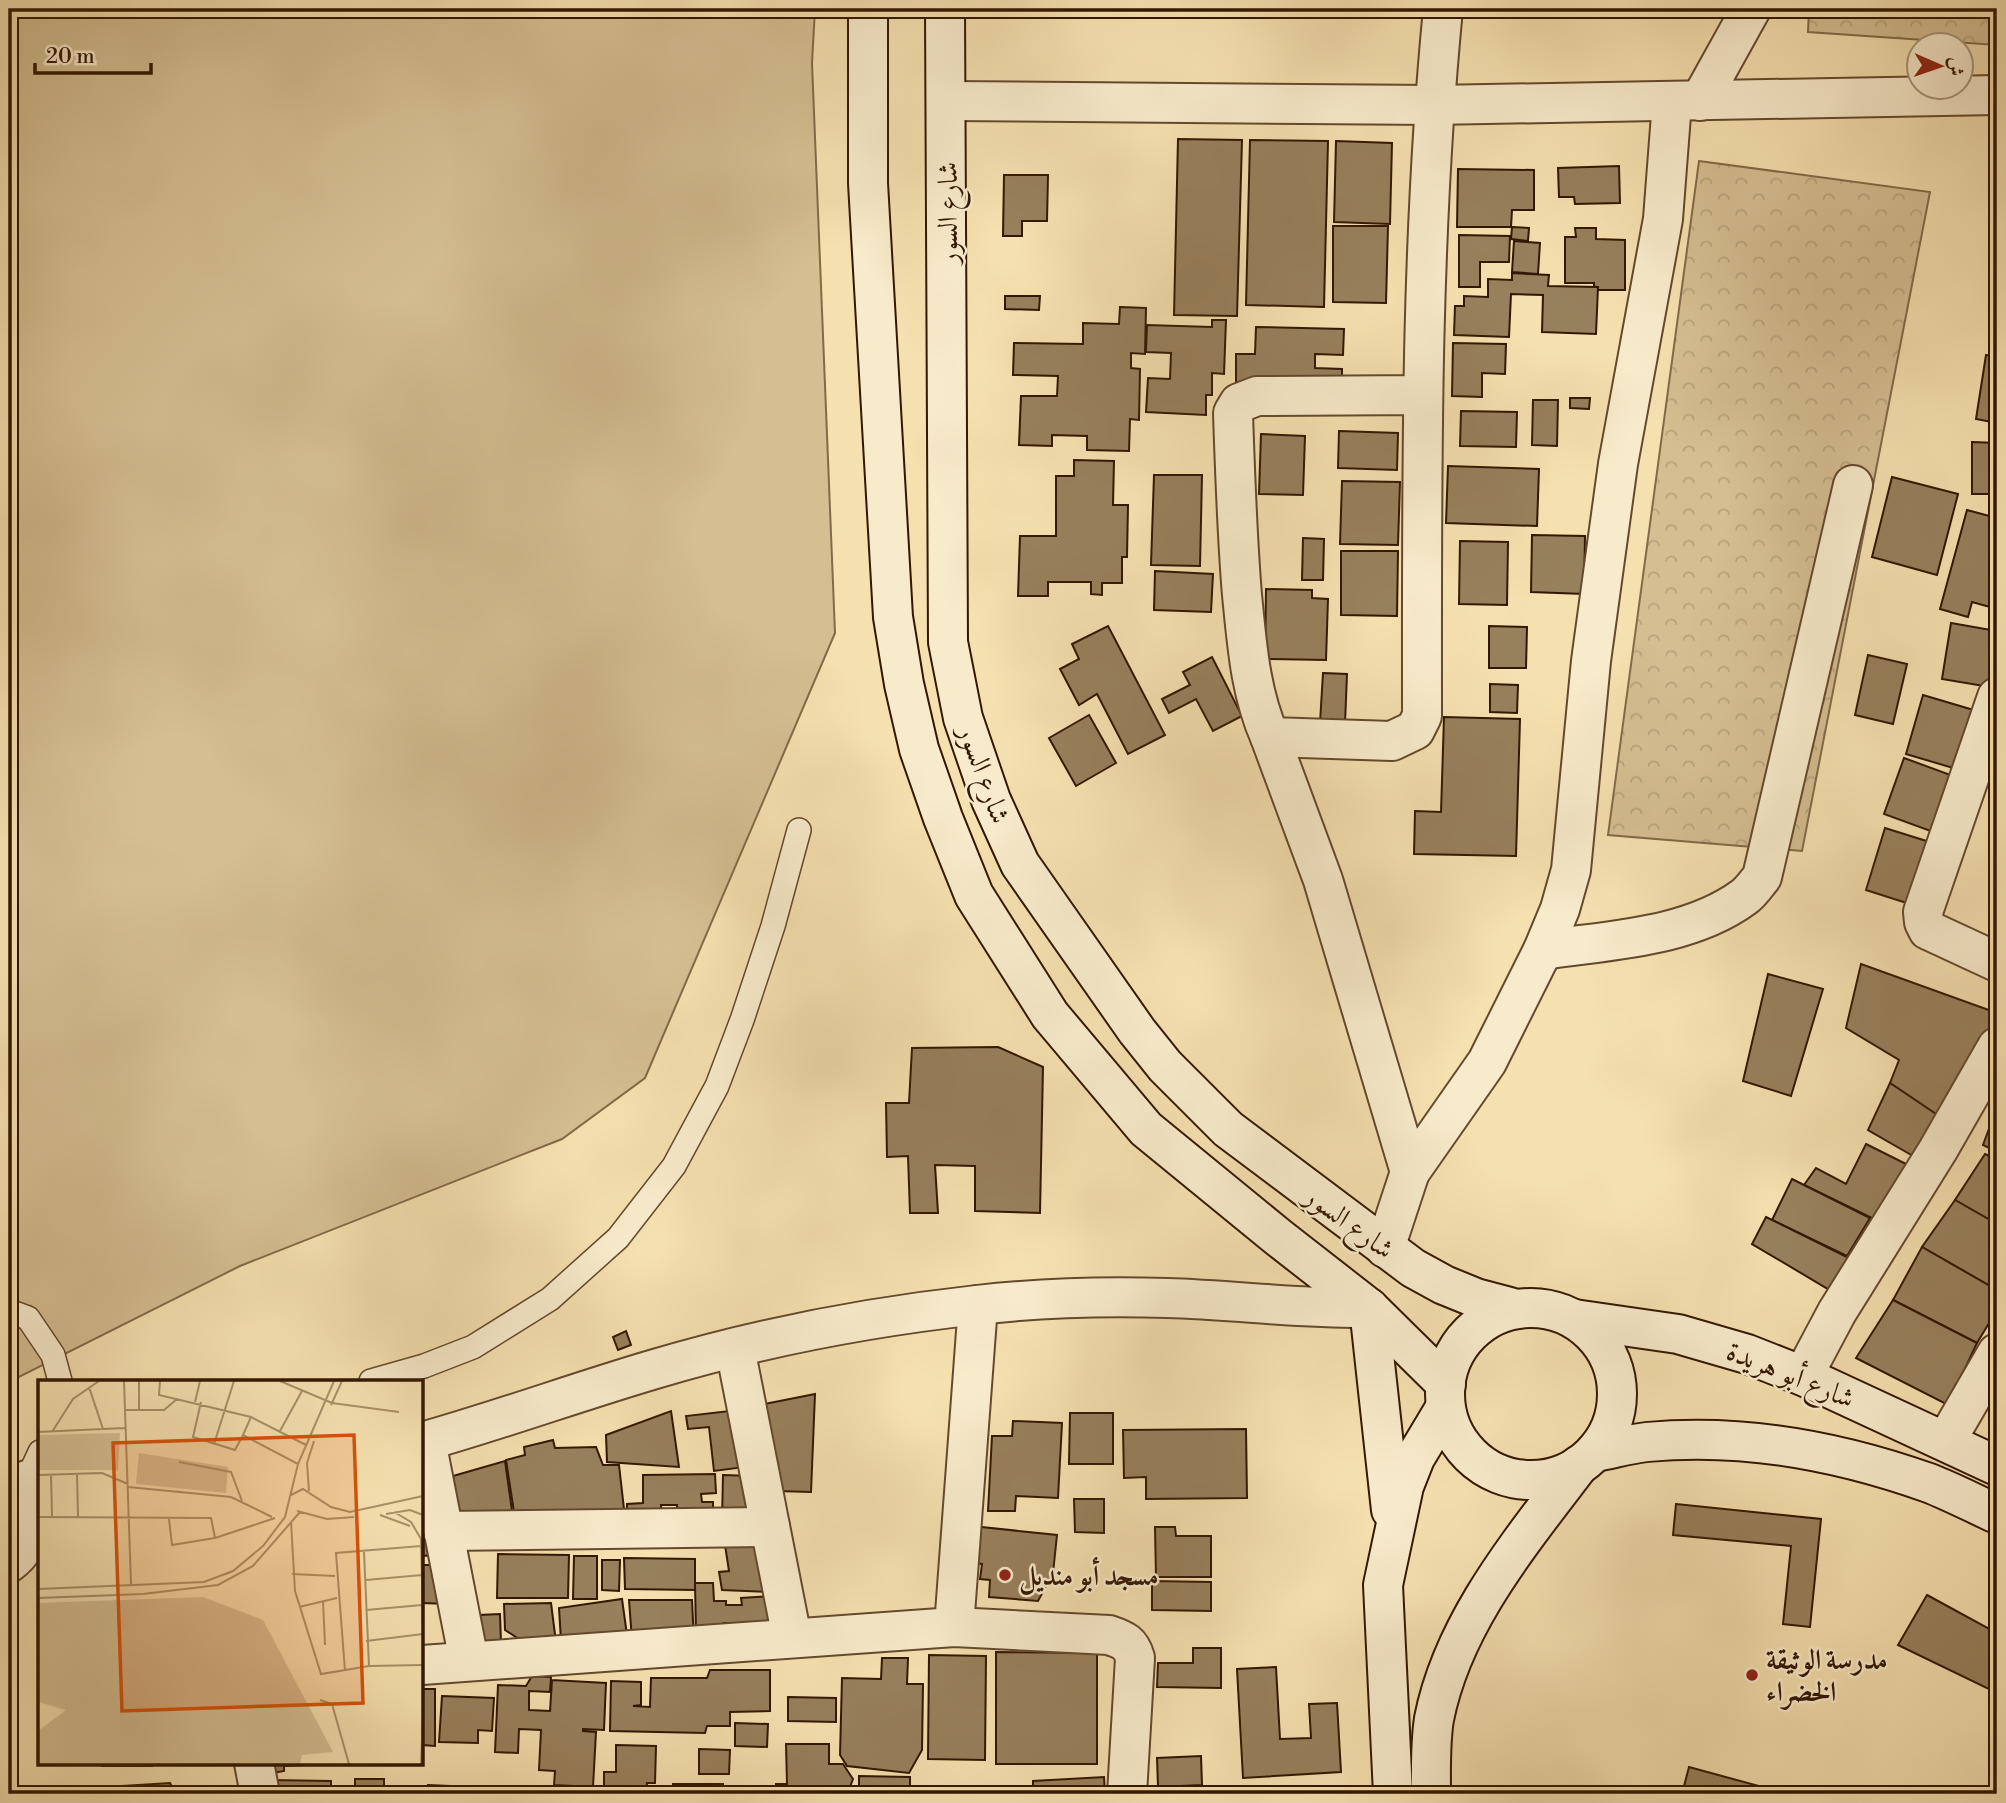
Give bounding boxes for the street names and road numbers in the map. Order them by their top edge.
street label: شارع السور [931,162,971,267]
street label: شارع السور [944,718,1017,830]
street label: شارع السور [1292,1177,1401,1271]
street label: شارع أبو هريدة [1720,1331,1861,1422]

